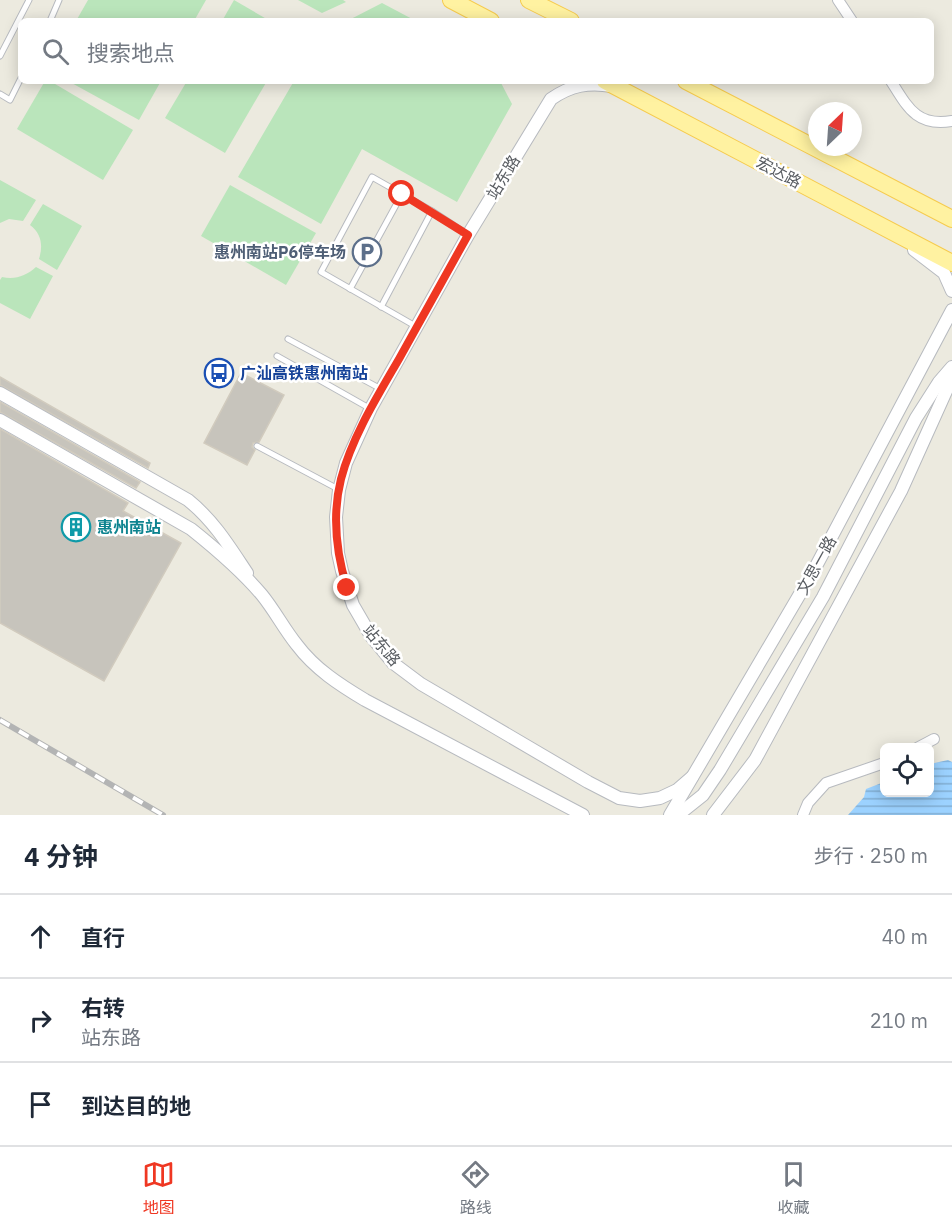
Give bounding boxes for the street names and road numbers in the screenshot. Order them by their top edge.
street label: 站东路 [482,151,524,203]
street label: 宏达路 [753,152,805,192]
street label: 文思一路 [792,532,840,598]
street label: 站东路 [359,620,405,670]

